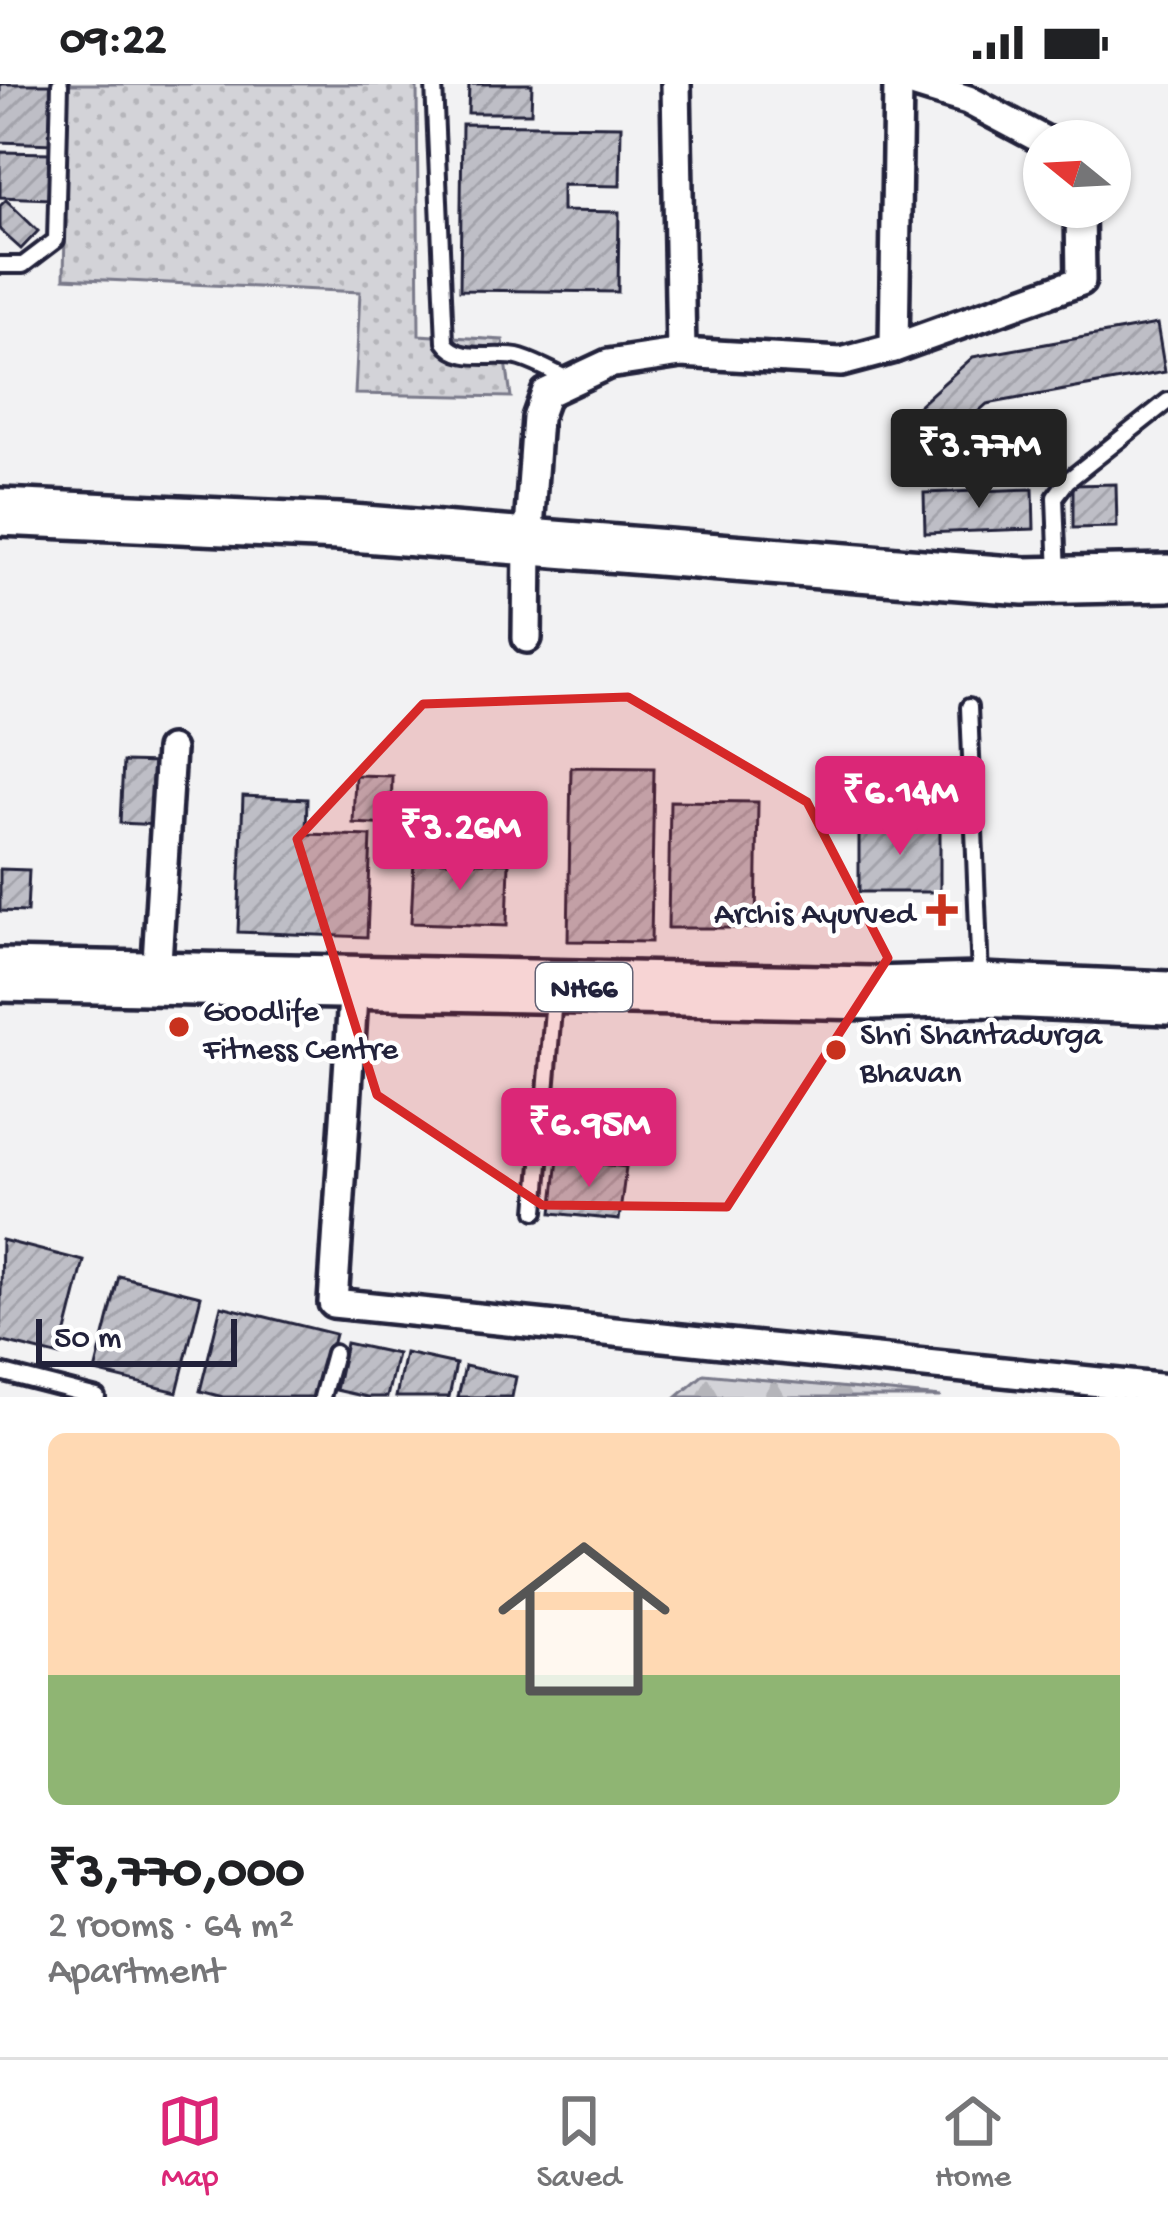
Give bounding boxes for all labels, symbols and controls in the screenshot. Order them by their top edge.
text: 09:22 [60,16,166,69]
north arrow [1023,120,1131,228]
map controls [1023,120,1131,228]
pin: ₹3.77M [881,409,1077,511]
text: ₹3.77M [918,425,1040,471]
pin: ₹6.14M [802,756,998,858]
text: ₹6.14M [842,772,958,818]
pin: ₹3.26M [362,791,558,893]
text: ₹3.26M [400,807,520,853]
marker: Archis Ayurved [926,894,958,926]
place label: Archis Ayurved [714,897,918,935]
road number: NH66 [536,963,632,1011]
place label: Goodlife Fitness Centre [202,995,399,1071]
marker: Goodlife Fitness Centre [166,1014,192,1040]
place label: Shri Shantadurga Bhavan [859,1018,1104,1094]
marker: Shri Shantadurga Bhavan [823,1037,849,1063]
pin: ₹6.95M [491,1088,687,1190]
text: ₹6.95M [528,1104,650,1150]
scale bar [36,1313,237,1366]
text: 50 m [54,1321,121,1359]
icon: home [476,1511,692,1727]
text: ₹3,770,000 [48,1845,305,1905]
text: 2 rooms · 64 m² [48,1905,294,1951]
text: Apartment [48,1951,224,1997]
tab: Map [157,2088,223,2198]
tab: Saved [537,2088,621,2198]
tab: Home [935,2088,1011,2198]

